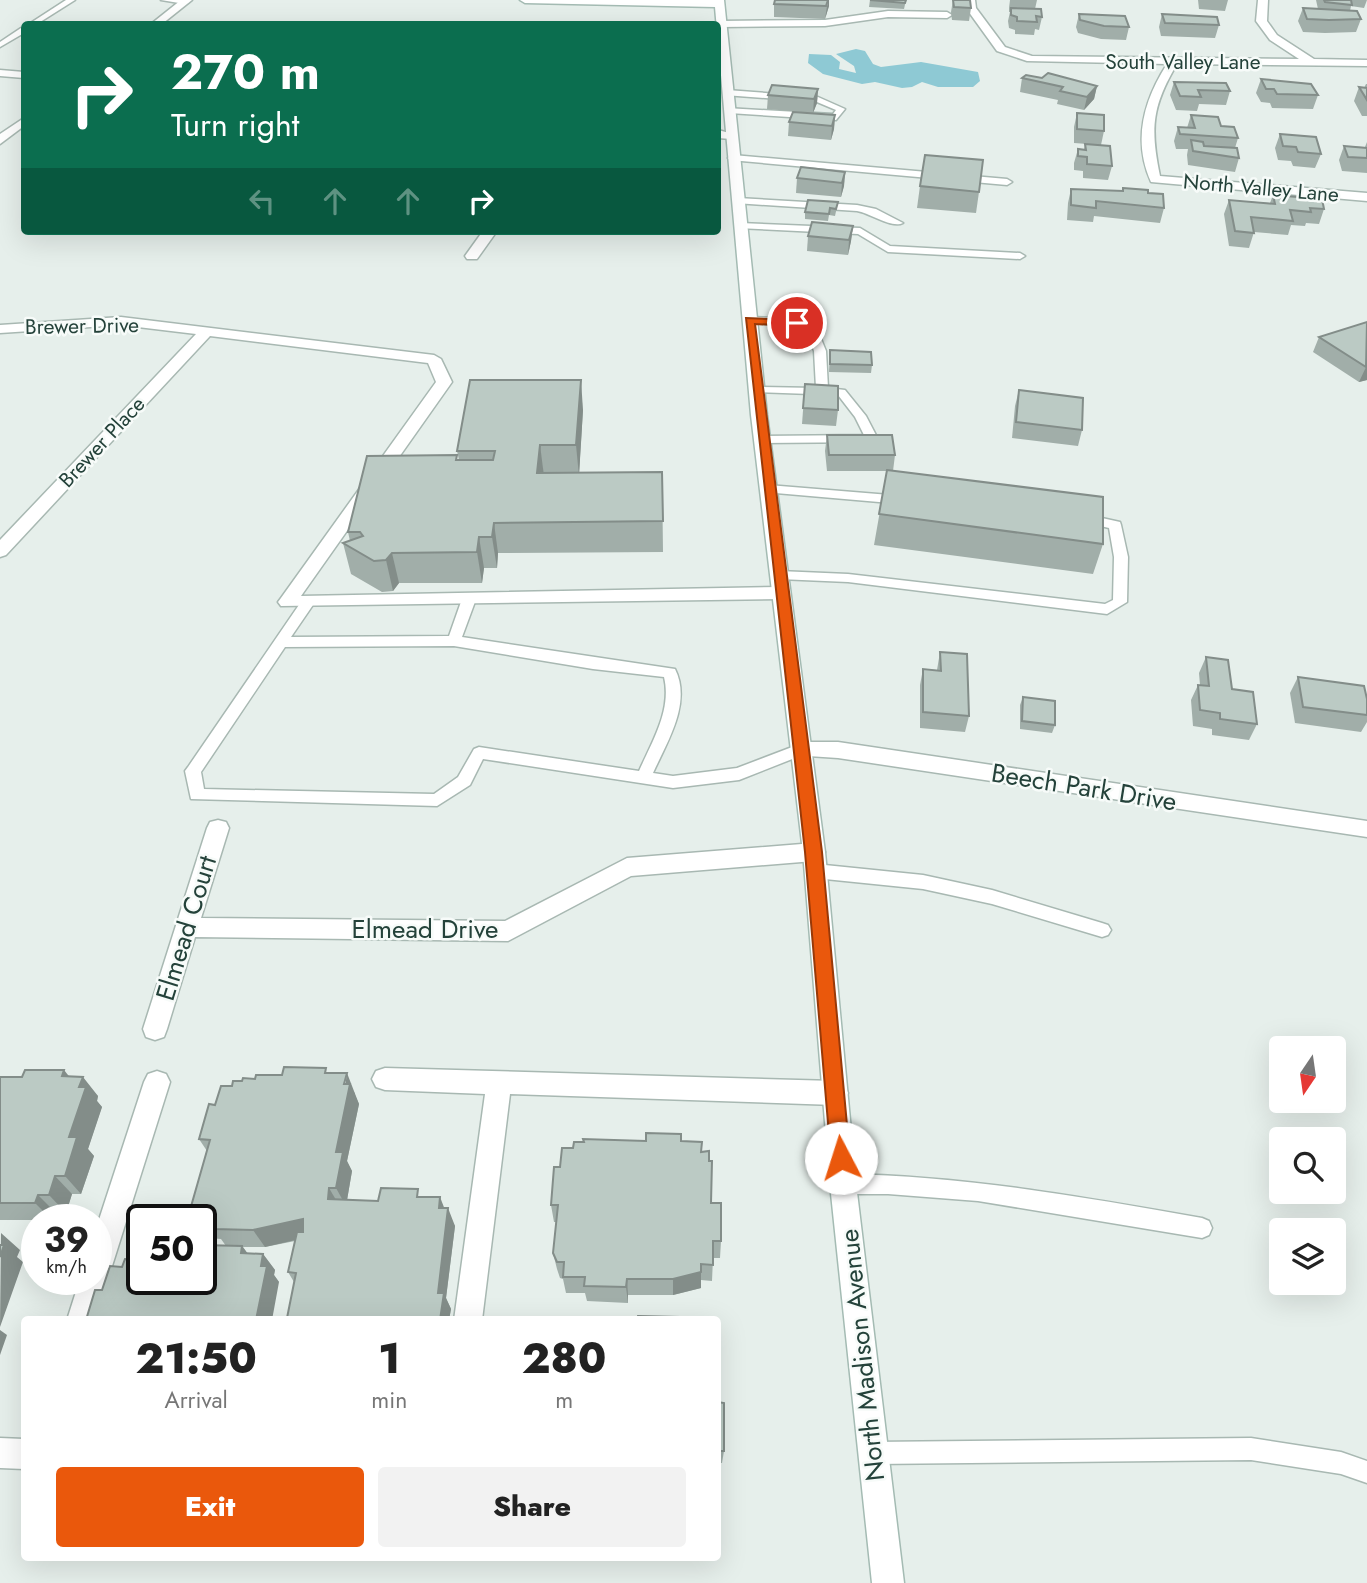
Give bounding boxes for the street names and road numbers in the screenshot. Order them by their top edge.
street label: South Valley Lane [1105,47,1261,77]
street label: North Valley Lane [1182,166,1340,210]
street label: Brewer Drive [25,310,139,342]
street label: Brewer Place [52,390,152,494]
street label: Beech Park Drive [989,754,1179,820]
street label: Elmead Court [146,850,226,1005]
street label: Elmead Drive [352,910,498,948]
street label: North Madison Avenue [830,1227,894,1483]

